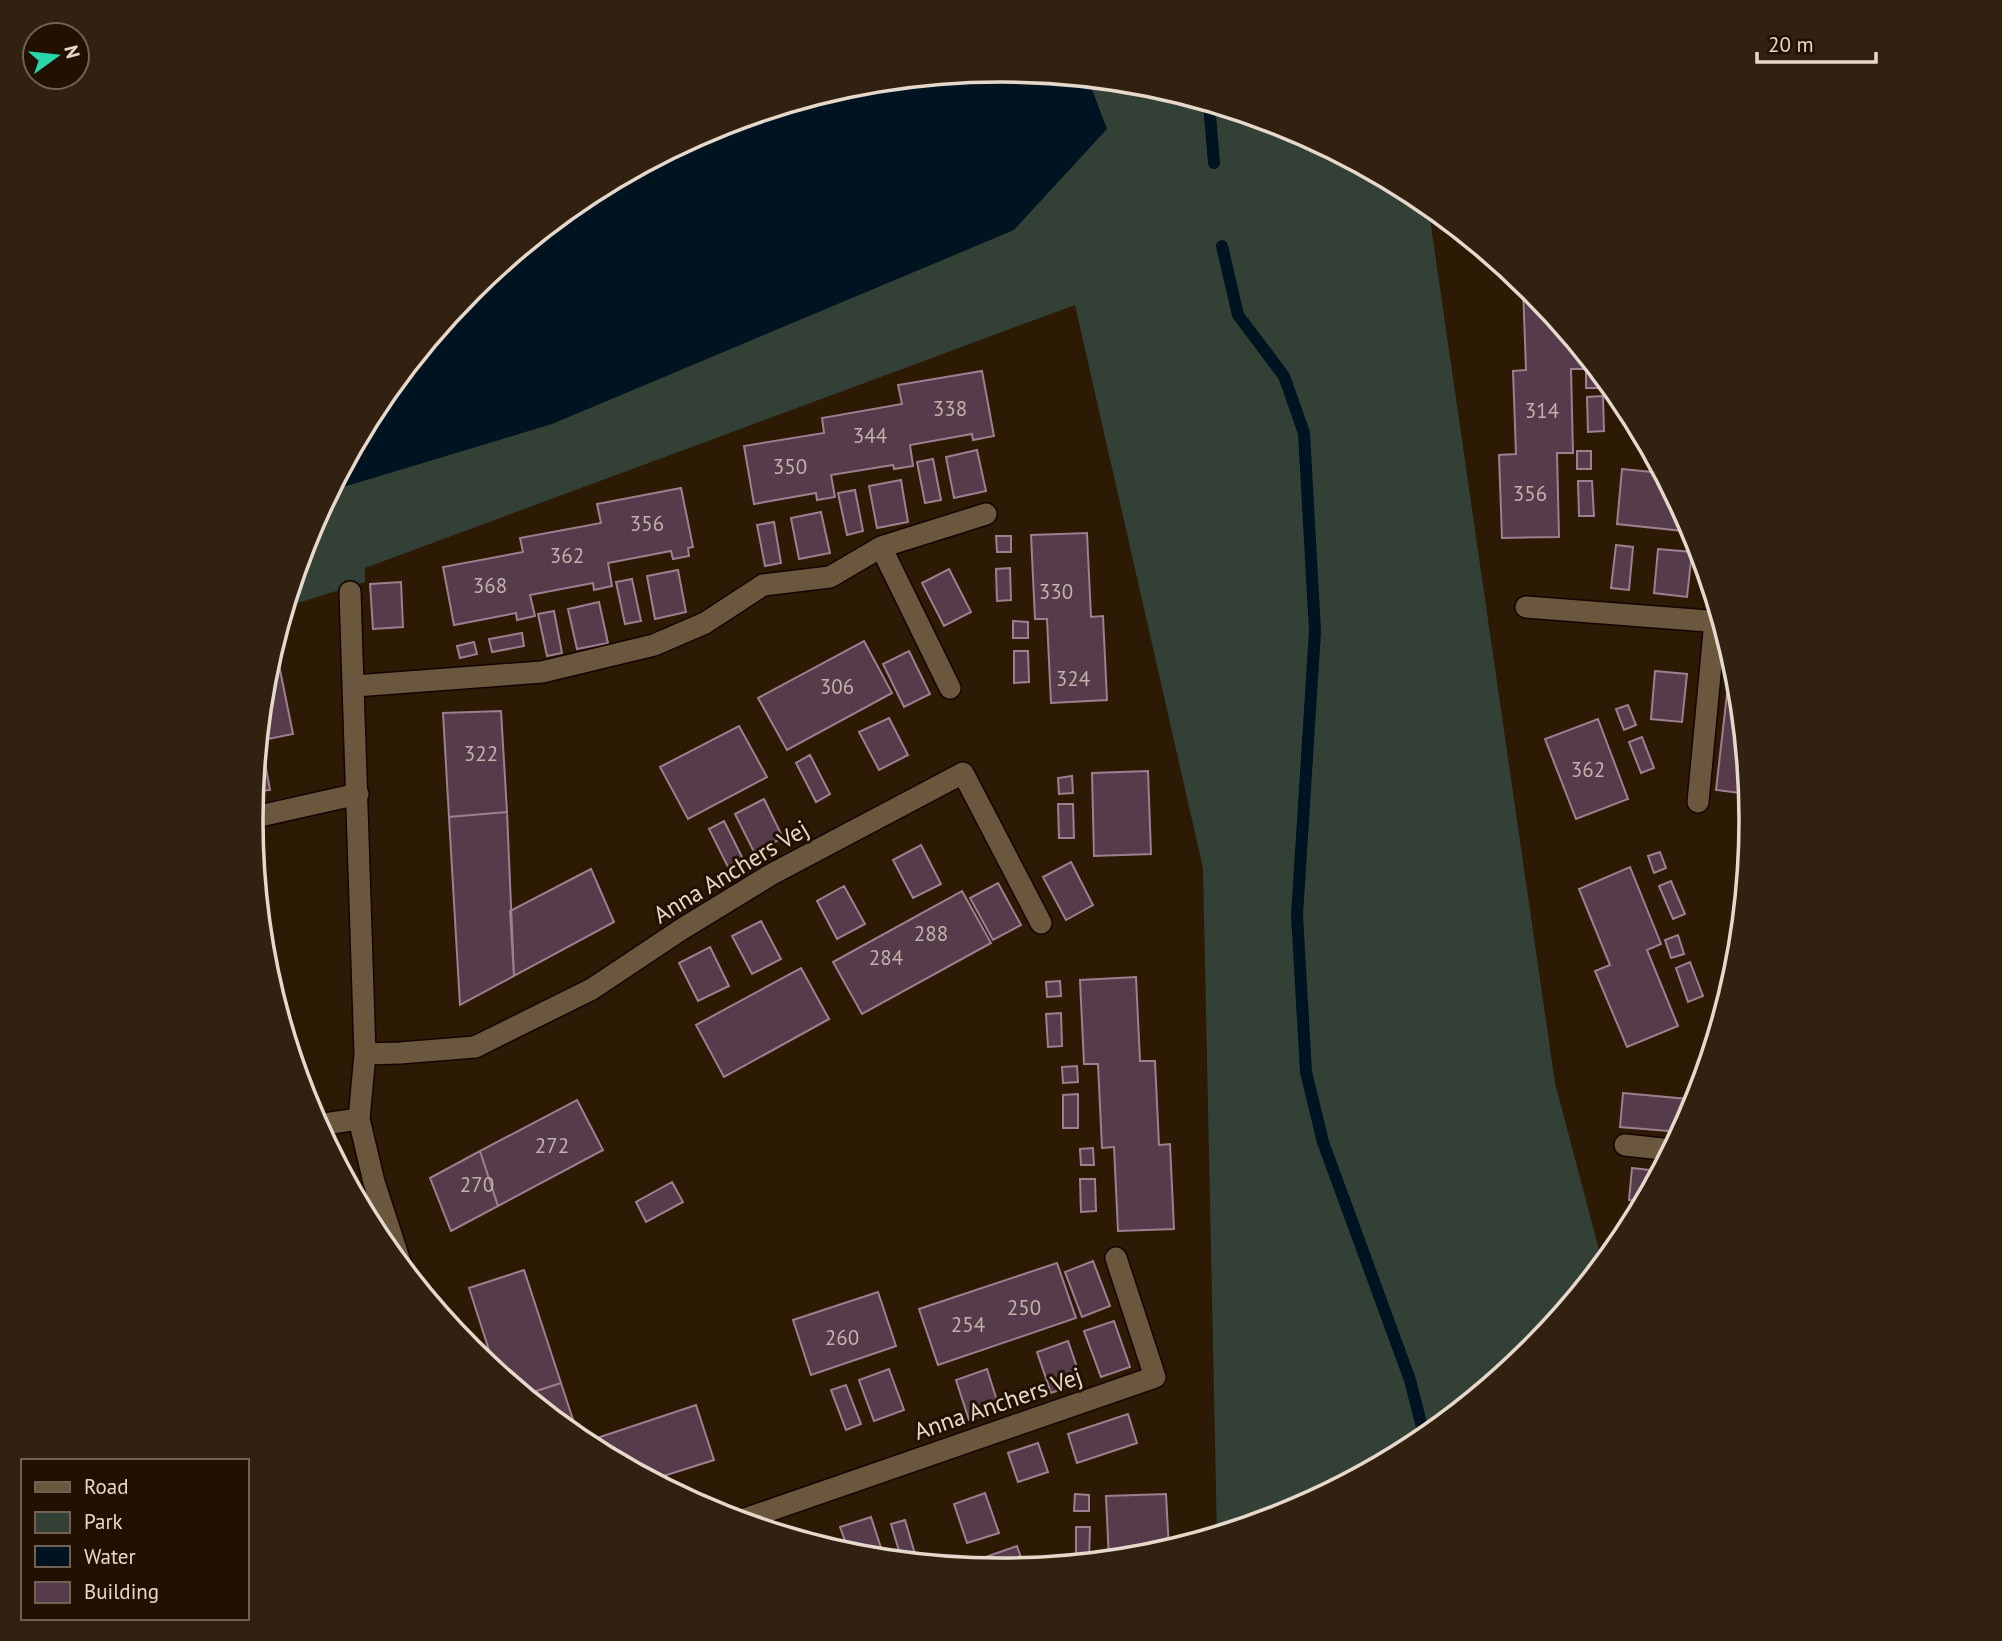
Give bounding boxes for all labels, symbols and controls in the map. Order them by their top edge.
north arrow [21,21,91,91]
scale bar [1757,21,1876,65]
text: 20 m [1768,31,1814,58]
text: N [59,42,86,61]
house number: 338 [933,395,967,422]
house number: 314 [1525,397,1559,424]
house number: 344 [853,422,887,449]
house number: 350 [773,453,807,480]
house number: 356 [1513,480,1547,507]
house number: 356 [630,510,664,537]
house number: 362 [550,542,584,569]
house number: 368 [473,572,507,599]
house number: 330 [1039,578,1073,605]
house number: 324 [1056,665,1090,692]
house number: 306 [820,673,854,700]
house number: 322 [464,740,498,767]
house number: 362 [1571,756,1605,783]
street label: Anna Anchers Vej [647,813,814,930]
house number: 288 [914,920,948,947]
house number: 284 [869,944,903,971]
house number: 272 [535,1132,569,1159]
house number: 270 [460,1171,494,1198]
house number: 250 [1007,1294,1041,1321]
house number: 254 [951,1311,985,1338]
house number: 260 [825,1324,859,1351]
street label: Anna Anchers Vej [910,1360,1086,1447]
legend [21,1459,248,1620]
text: Road [84,1473,128,1500]
text: Park [84,1508,123,1535]
text: Water [84,1543,136,1570]
text: Building [84,1578,159,1605]

